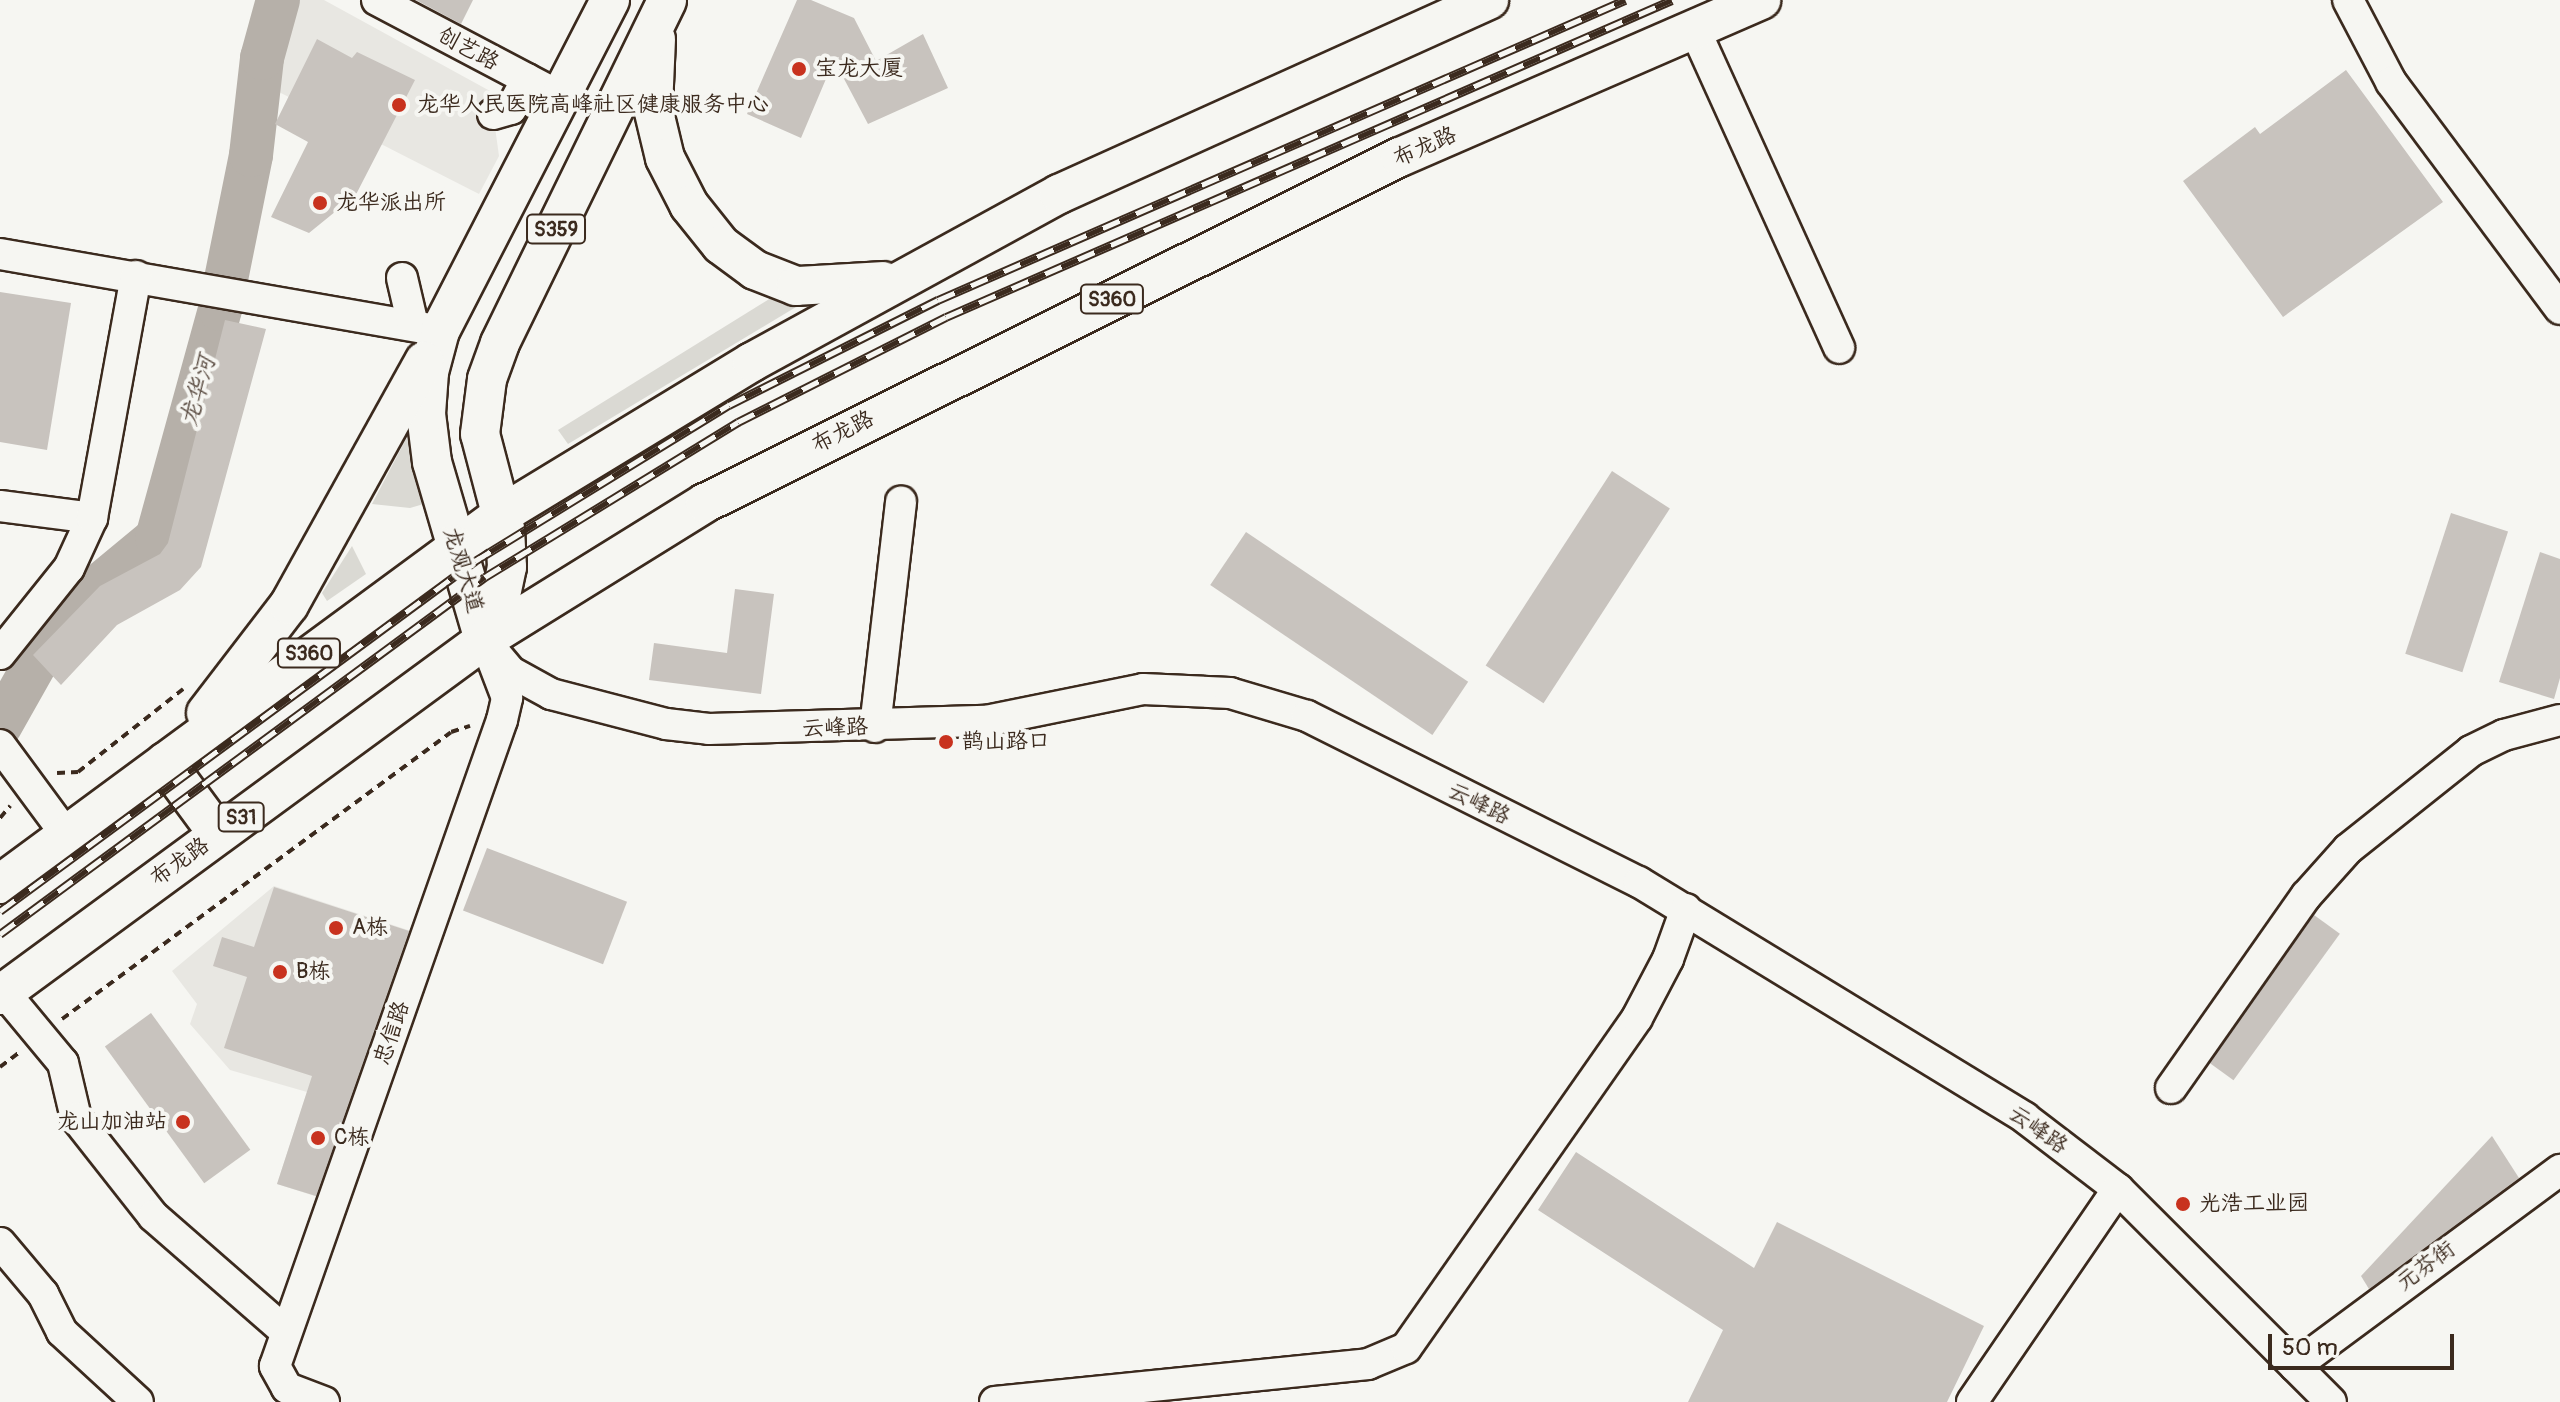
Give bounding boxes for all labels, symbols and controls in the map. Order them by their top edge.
street label: 创艺路 [433,22,503,76]
place label: 宝龙大厦 [815,56,903,82]
marker: 宝龙大厦 [790,60,808,78]
place label: 龙华人民医院高峰社区健康服务中心 [417,92,769,118]
marker: 龙华人民医院高峰社区健康服务中心 [388,94,410,116]
street label: 布龙路 [1389,122,1461,172]
place label: 龙华派出所 [336,190,446,216]
marker: 龙华派出所 [311,194,329,212]
road number: S359 [526,213,586,245]
road number: S360 [1078,283,1146,315]
water label: 龙华河 [174,352,222,430]
street label: 布龙路 [808,405,878,459]
street label: 龙观大道 [438,524,488,616]
road number: S360 [275,637,343,669]
street label: 云峰路 [802,714,868,742]
place label: 鹊山路口 [962,729,1050,755]
marker: 鹊山路口 [937,733,955,751]
street label: 云峰路 [1444,778,1514,830]
road number: S31 [217,801,265,833]
street label: 布龙路 [146,832,214,892]
place label: A栋 [352,915,388,941]
marker: A栋 [327,919,345,937]
place label: B栋 [296,959,330,985]
marker: B栋 [271,963,289,981]
street label: 忠信路 [369,998,415,1068]
street label: 云峰路 [2003,1100,2073,1160]
place label: 龙山加油站 [57,1109,167,1135]
marker: 龙山加油站 [174,1113,192,1131]
place label: C栋 [334,1125,370,1151]
marker: C栋 [309,1129,327,1147]
place label: 光浩工业园 [2199,1191,2309,1217]
marker: 光浩工业园 [2174,1195,2192,1213]
street label: 元芬街 [2392,1236,2460,1296]
scale bar [2272,1318,2458,1368]
text: 50 m [2282,1333,2338,1362]

